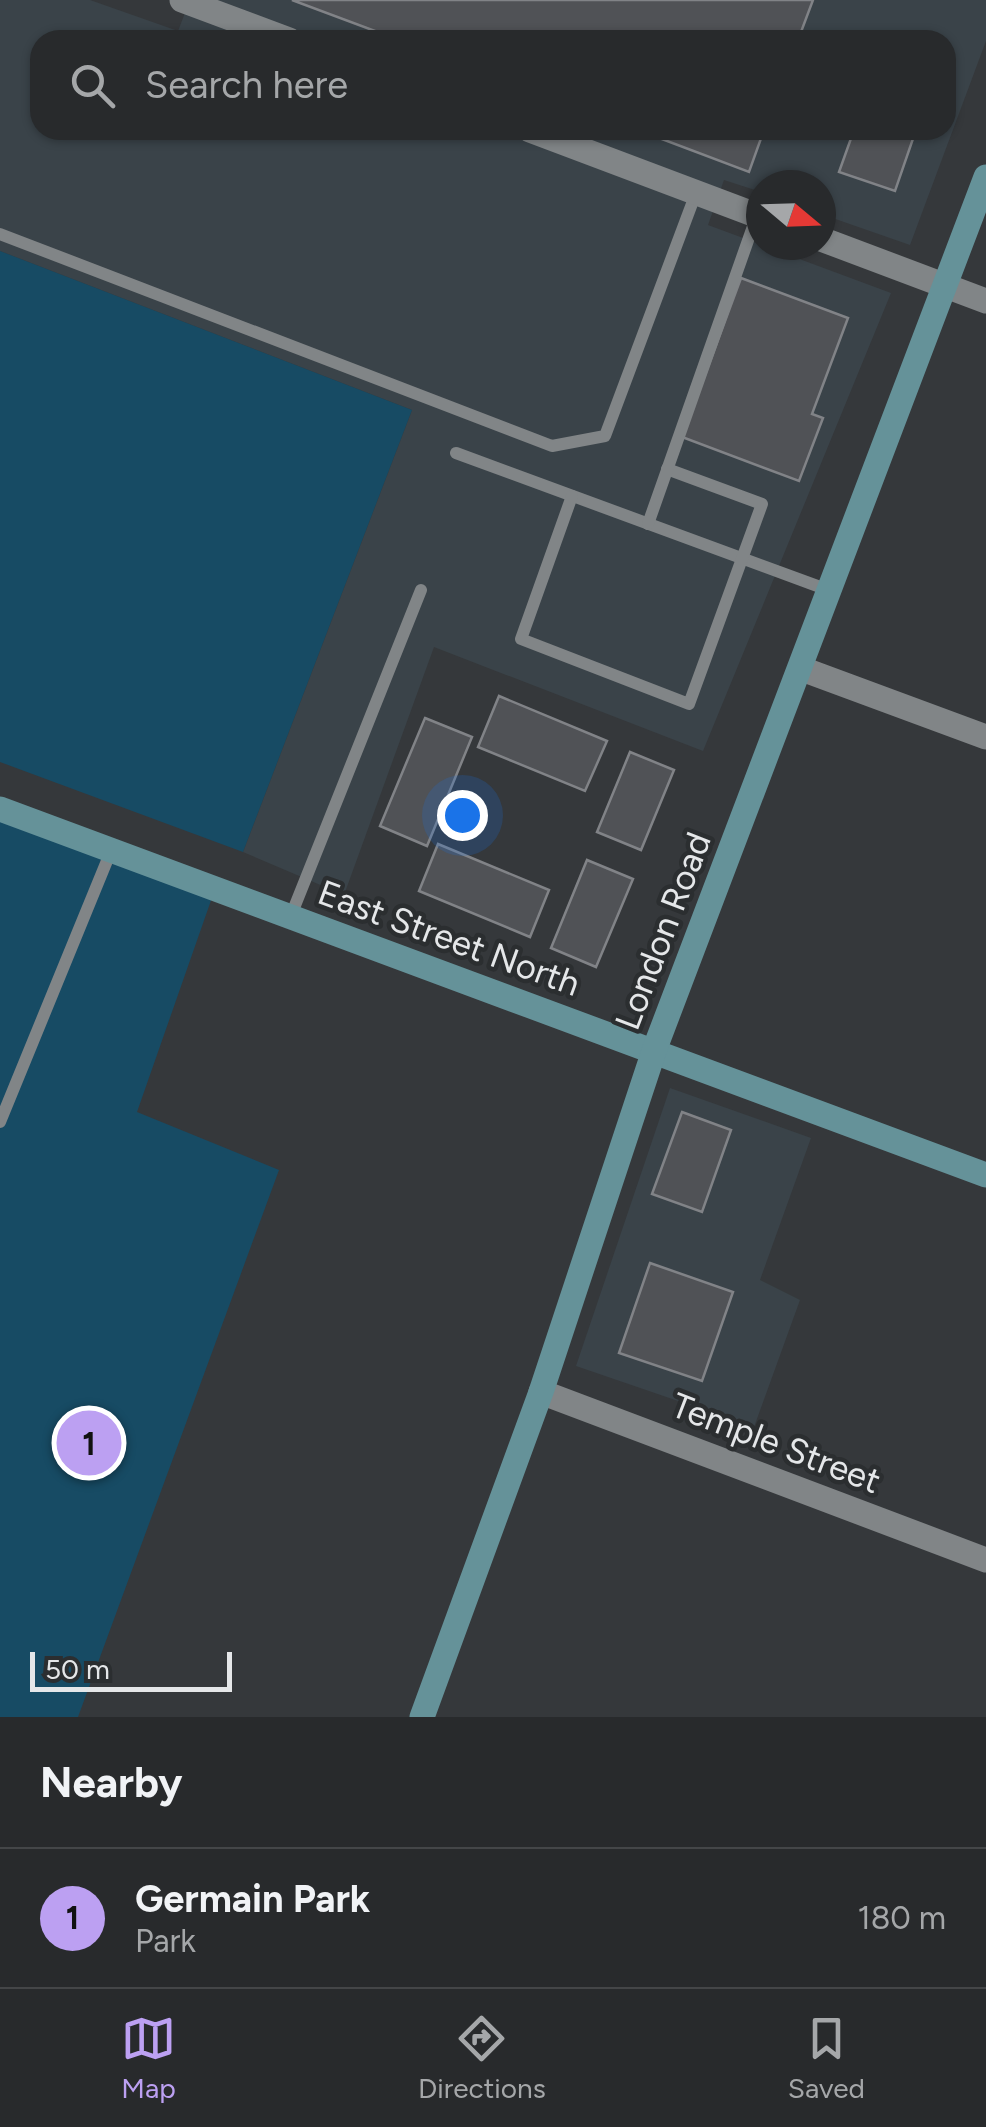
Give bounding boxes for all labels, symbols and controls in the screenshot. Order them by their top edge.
search box [30,30,956,140]
icon: search [65,58,120,113]
text: Search here [145,62,348,108]
north arrow [746,170,836,260]
your location [437,790,488,841]
street label: London Road [606,827,720,1035]
street label: East Street North [312,871,586,1005]
street label: Temple Street [666,1384,886,1502]
pin: 1 [56,1406,122,1480]
scale bar [30,1647,232,1692]
text: 50 m [45,1652,110,1686]
text: Nearby [40,1757,182,1808]
text: Germain Park [135,1876,370,1922]
text: 1 [66,1899,79,1937]
text: 180 m [857,1899,946,1937]
text: Park [135,1922,196,1960]
tab: Map [121,2011,176,2105]
tab: Directions [418,2011,546,2105]
tab: Saved [788,2011,865,2105]

